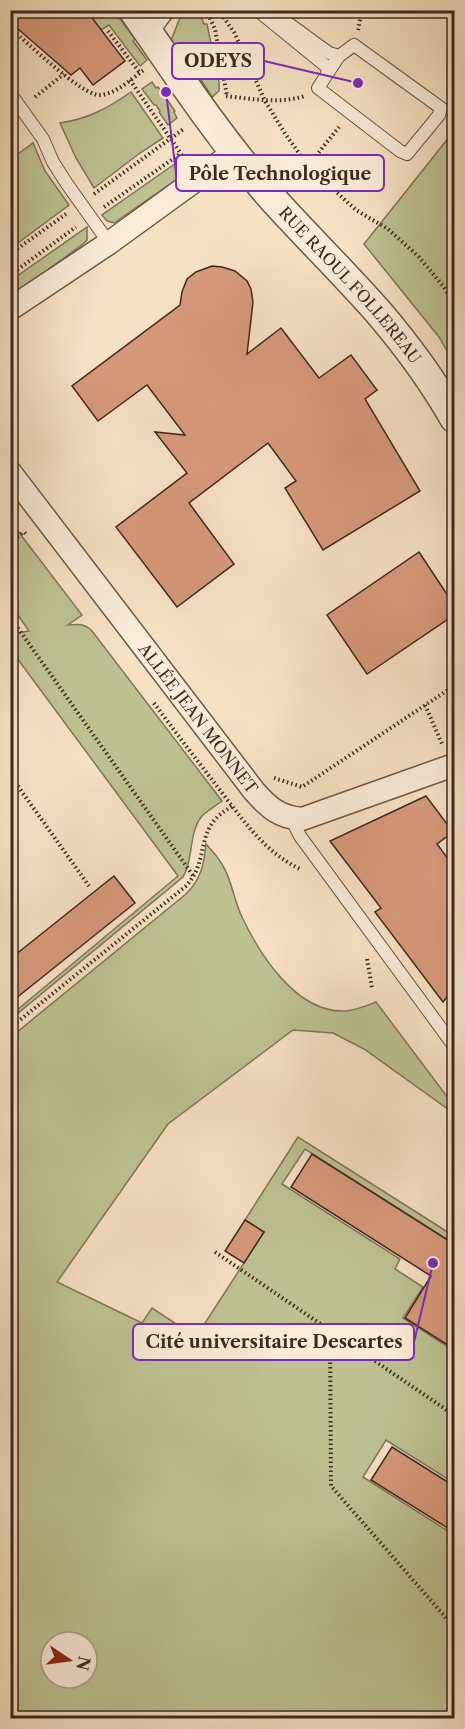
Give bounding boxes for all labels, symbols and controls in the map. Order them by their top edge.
callout: ODEYS [172,43,264,79]
text: ODEYS [184,50,252,72]
callout: Pôle Technologique [176,155,384,191]
text: Pôle Technologique [189,163,372,185]
street label: RUE RAOUL FOLLEREAU [275,202,426,367]
street label: ALLÉE JEAN MONNET [134,638,262,797]
callout: Cité universitaire Descartes [133,1324,414,1360]
text: Cité universitaire Descartes [145,1331,403,1353]
north arrow [39,1630,99,1690]
text: N [72,1654,95,1672]

